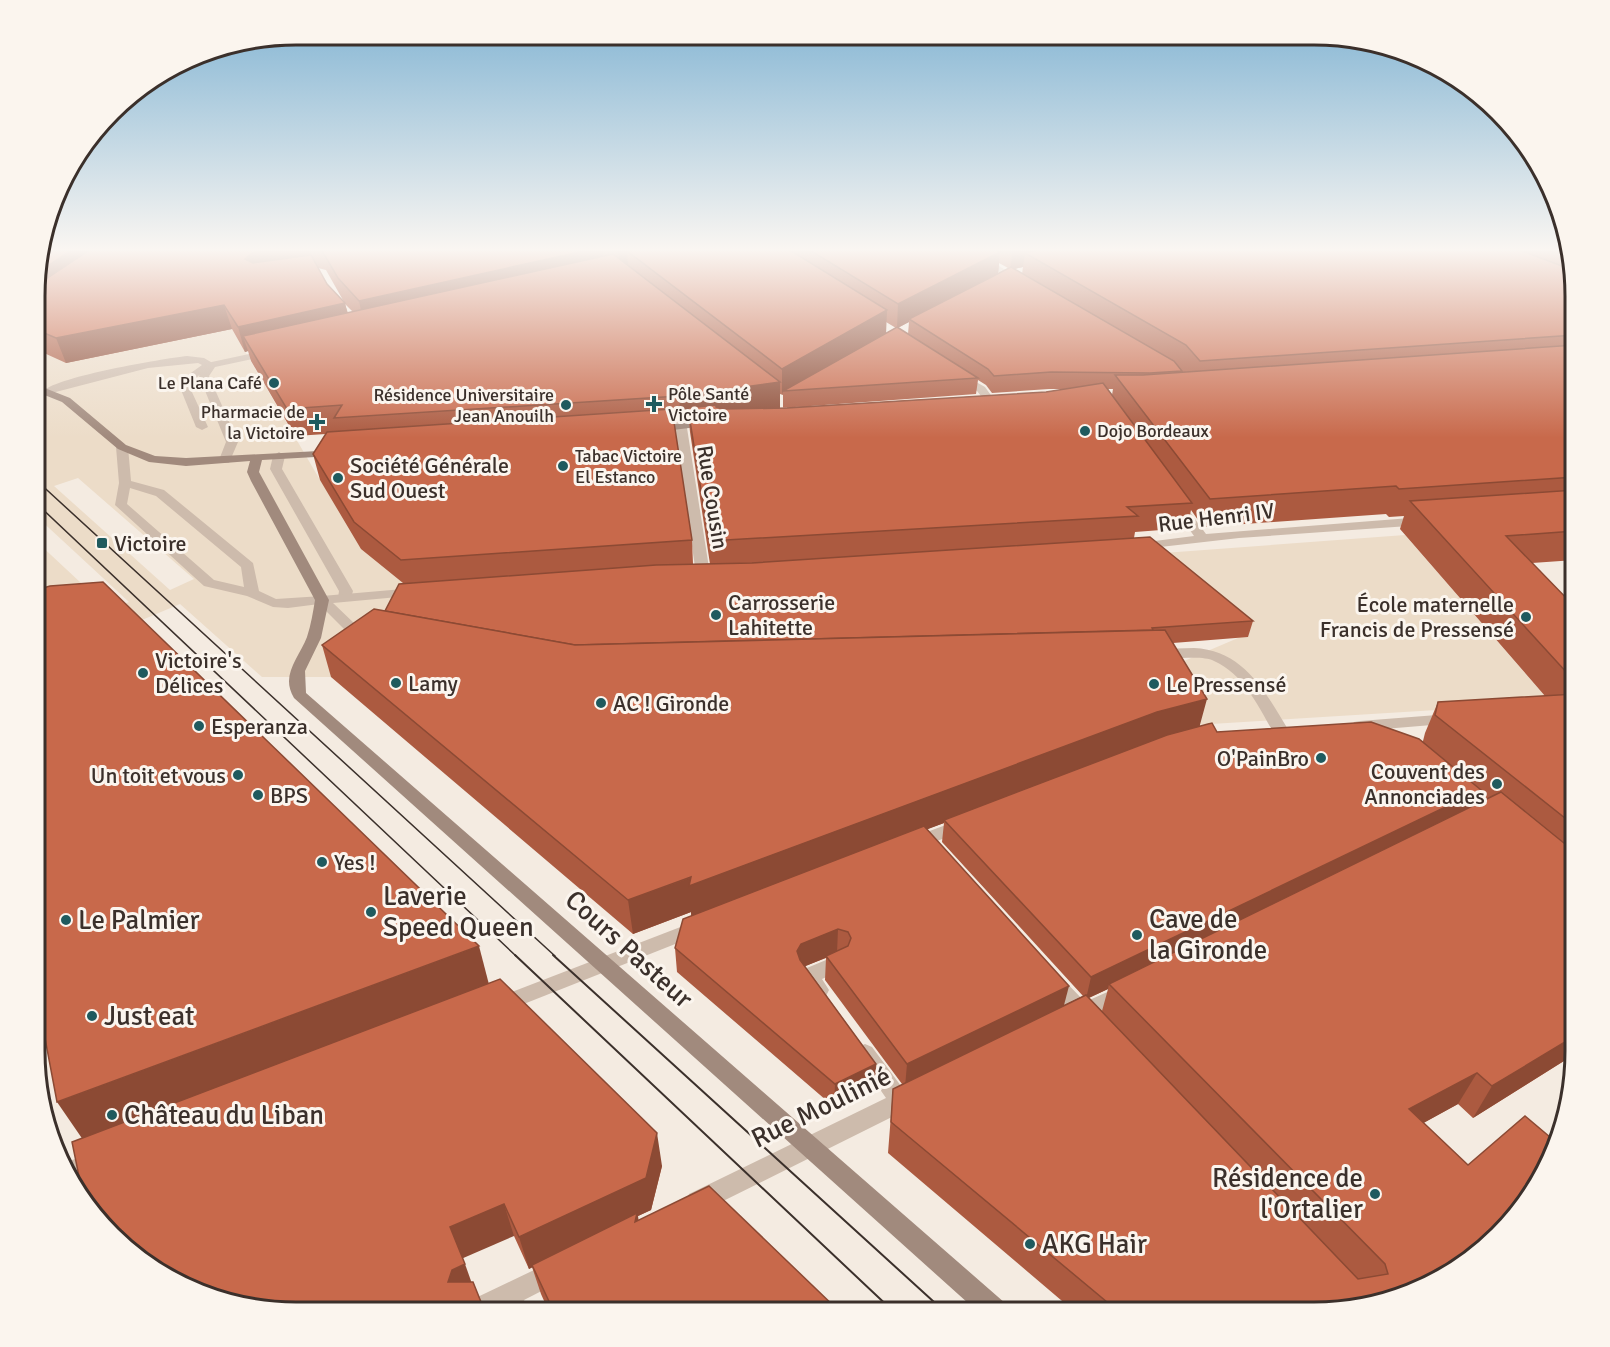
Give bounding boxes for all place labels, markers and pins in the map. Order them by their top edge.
place label: Le Plana Café [158,372,262,394]
marker: Le Plana Café [267,376,281,390]
place label: Pôle Santé Victoire [668,383,749,426]
place label: Résidence Universitaire Jean Anouilh [373,384,554,427]
marker: Pôle Santé Victoire [645,395,663,413]
marker: Résidence Universitaire Jean Anouilh [559,398,573,412]
place label: Pharmacie de la Victoire [201,401,305,444]
marker: Pharmacie de la Victoire [310,415,324,429]
place label: Dojo Bordeaux [1097,420,1210,442]
marker: Dojo Bordeaux [1078,424,1092,438]
place label: Tabac Victoire El Estanco [575,445,682,488]
place label: Société Générale Sud Ouest [350,452,509,504]
marker: Tabac Victoire El Estanco [556,459,570,473]
marker: Société Générale Sud Ouest [331,471,345,485]
place label: Victoire [114,530,187,557]
marker: Victoire [95,536,109,550]
place label: Carrosserie Lahitette [728,589,835,641]
place label: École maternelle Francis de Pressensé [1320,591,1514,643]
marker: Carrosserie Lahitette [709,608,723,622]
marker: École maternelle Francis de Pressensé [1519,610,1533,624]
place label: Victoire's Délices [155,647,242,699]
marker: Victoire's Délices [136,666,150,680]
place label: Lamy [408,670,459,697]
place label: Le Pressensé [1166,671,1287,698]
marker: Lamy [389,676,403,690]
marker: Le Pressensé [1147,677,1161,691]
place label: AC ! Gironde [613,690,729,717]
marker: AC ! Gironde [594,696,608,710]
place label: Esperanza [211,713,308,740]
marker: Esperanza [192,719,206,733]
place label: O'PainBro [1217,745,1309,772]
marker: O'PainBro [1314,751,1328,765]
place label: Couvent des Annonciades [1364,758,1485,810]
place label: Un toit et vous [91,762,226,789]
marker: Un toit et vous [231,768,245,782]
marker: Couvent des Annonciades [1490,777,1504,791]
place label: BPS [270,782,308,809]
marker: BPS [251,788,265,802]
place label: Yes ! [334,849,376,876]
marker: Yes ! [315,855,329,869]
place label: Laverie Speed Queen [383,880,534,944]
place label: Cave de la Gironde [1149,903,1267,967]
place label: Le Palmier [78,904,200,937]
marker: Laverie Speed Queen [364,905,378,919]
marker: Le Palmier [59,913,73,927]
marker: Cave de la Gironde [1130,928,1144,942]
place label: Just eat [104,1000,194,1033]
marker: Just eat [85,1009,99,1023]
place label: Château du Liban [124,1099,324,1132]
marker: Château du Liban [105,1108,119,1122]
place label: Résidence de l'Ortalier [1212,1162,1363,1226]
marker: Résidence de l'Ortalier [1368,1187,1382,1201]
place label: AKG Hair [1042,1228,1147,1261]
marker: AKG Hair [1023,1237,1037,1251]

